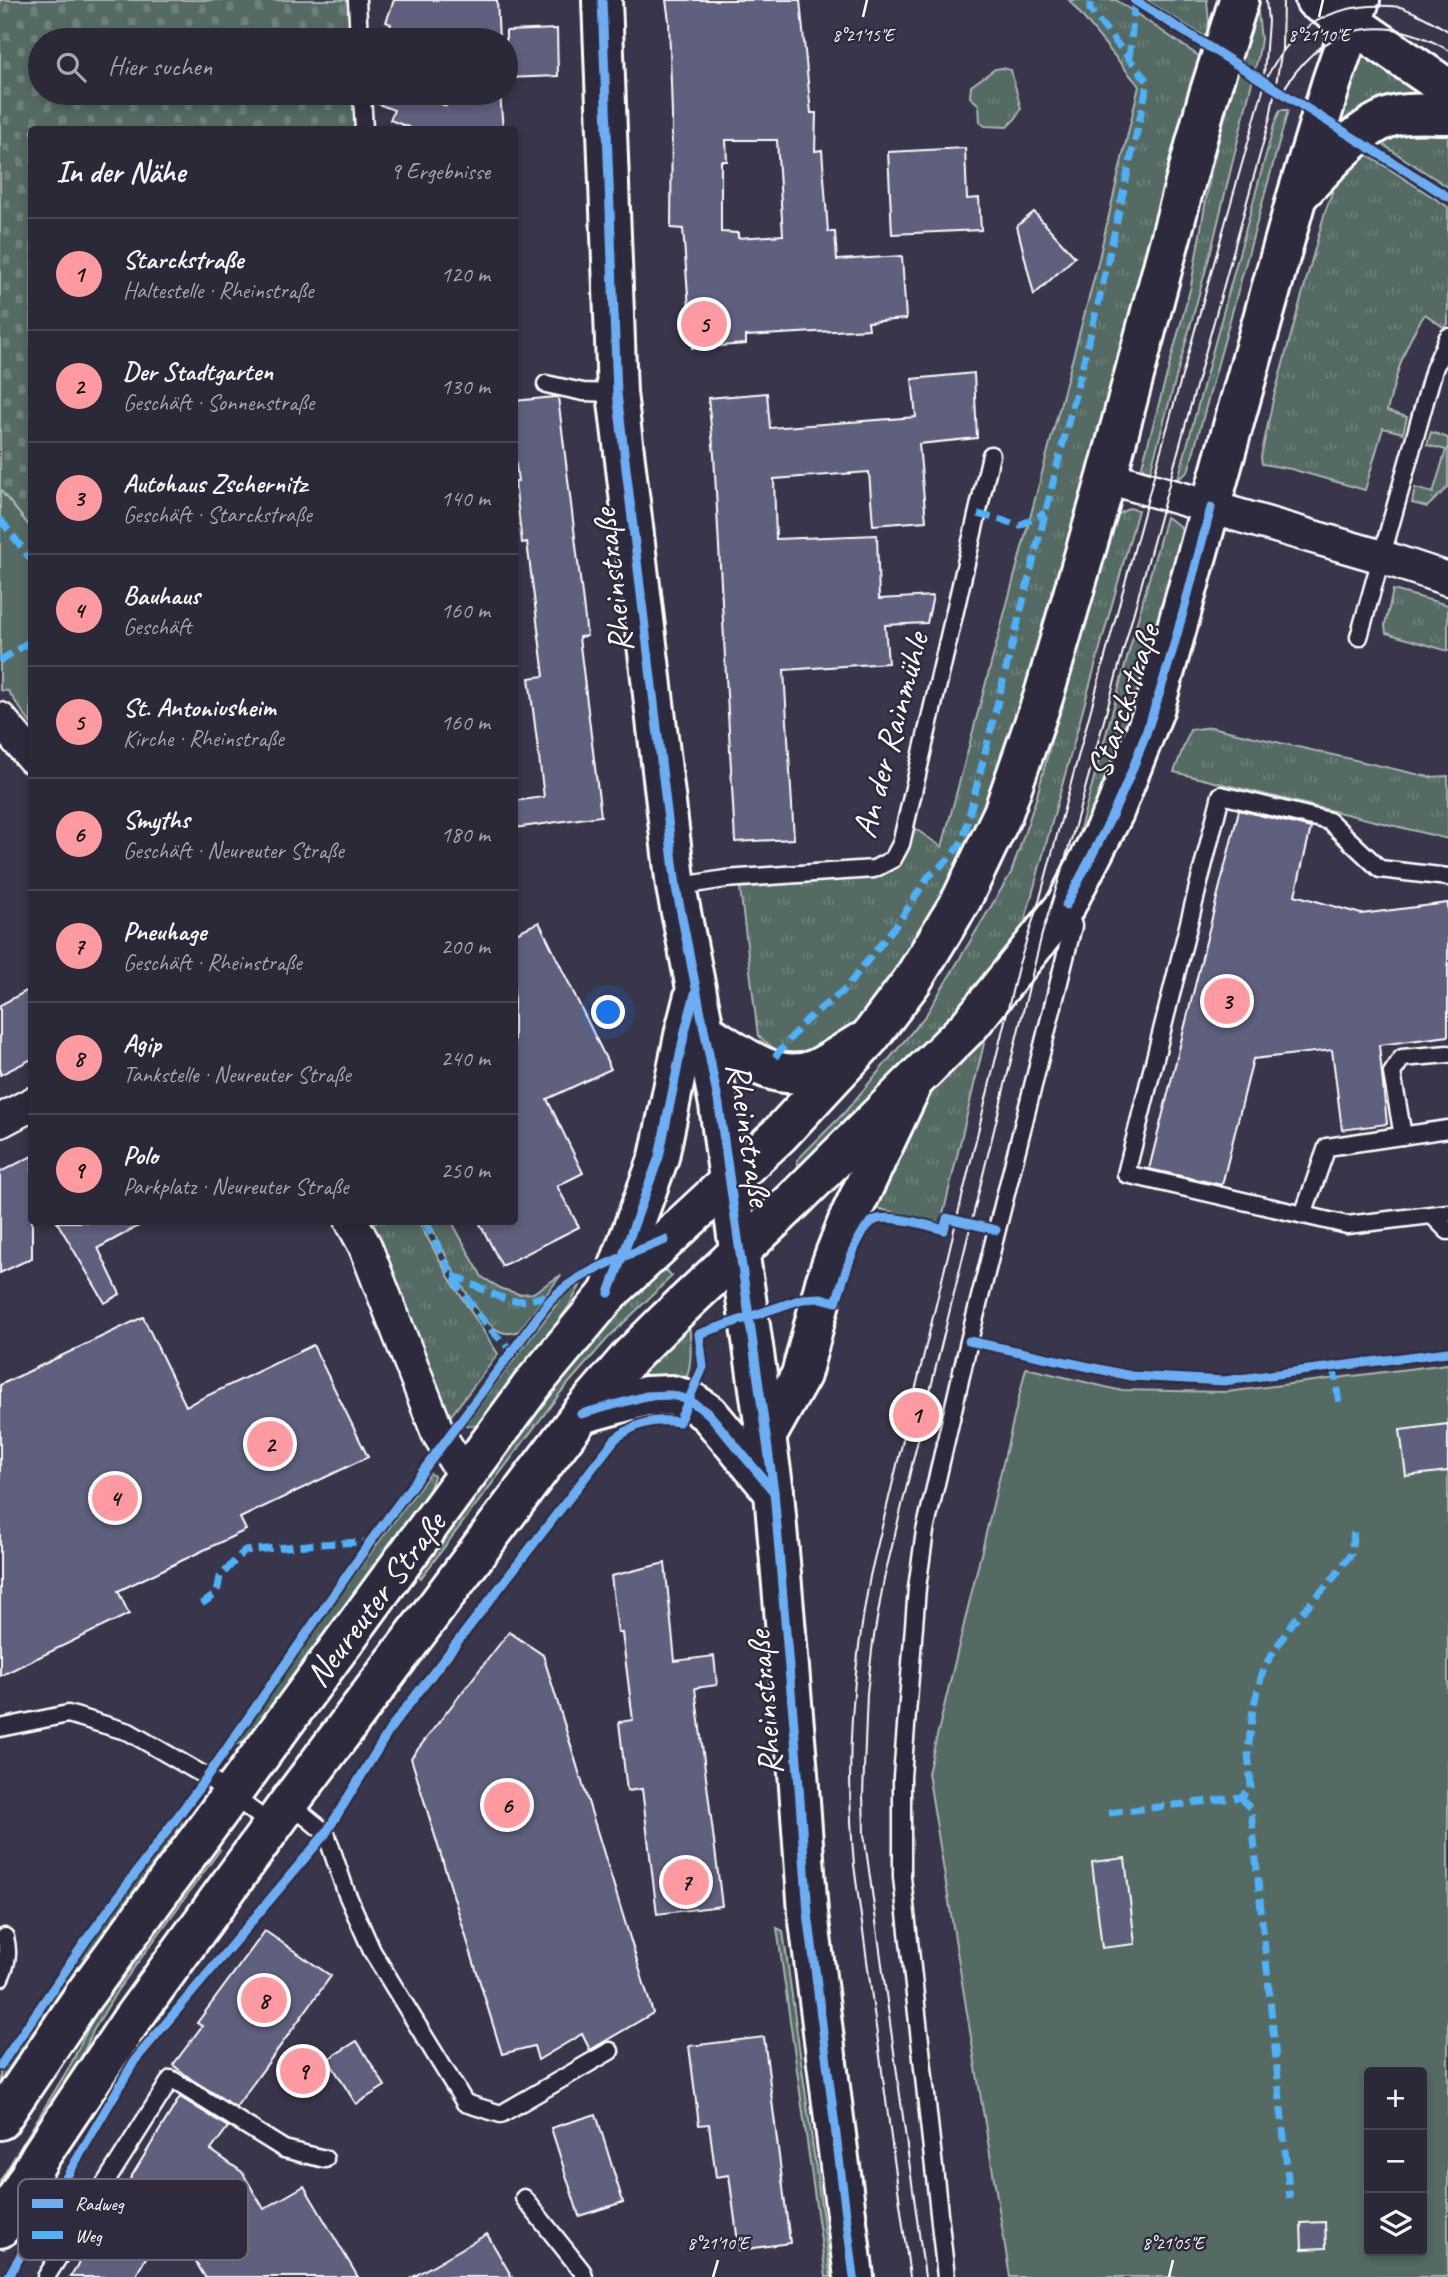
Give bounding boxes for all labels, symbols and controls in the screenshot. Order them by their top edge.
text: 8°21'15"E [832,24,896,46]
text: 8°21'10"E [1288,24,1352,46]
search box [28,28,518,105]
icon: search [52,48,90,86]
text: Hier suchen [108,50,212,83]
text: In der Nähe [56,153,185,191]
text: 9 Ergebnisse [390,157,490,186]
text: Starckstraße [123,243,243,276]
text: 1 [74,260,84,289]
text: 120 m [441,260,490,289]
text: Haltestelle · Rheinstraße [123,276,314,305]
pin: 5 [681,298,727,350]
text: Der Stadtgarten [123,355,273,388]
text: 2 [74,372,84,401]
text: 130 m [441,372,490,401]
text: Geschäft · Sonnenstraße [123,388,314,417]
text: Autohaus Zschernitz [123,467,307,500]
text: 3 [74,484,84,513]
text: 140 m [441,484,490,513]
text: Geschäft · Starckstraße [123,500,312,529]
street label: Rheinstraße [581,504,644,655]
text: Bauhaus [123,579,200,612]
text: 4 [74,596,84,625]
text: 160 m [441,596,490,625]
text: Geschäft [123,612,191,641]
street label: Starckstraße [1076,616,1172,784]
street label: An der Rainmühle [842,625,940,843]
text: St. Antoniusheim [123,691,276,724]
text: 5 [74,708,84,737]
text: 160 m [441,708,490,737]
text: Kirche · Rheinstraße [123,724,284,753]
text: Smyths [123,803,190,836]
text: 6 [74,820,84,849]
text: 180 m [441,820,490,849]
text: Geschäft · Neureuter Straße [123,836,344,865]
text: Pneuhage [123,915,206,948]
text: 7 [74,932,84,961]
text: 200 m [441,932,490,961]
text: Geschäft · Rheinstraße [123,948,302,977]
pin: 3 [1204,975,1250,1027]
your location [591,995,625,1029]
text: Agip [123,1027,161,1060]
text: 8 [74,1044,84,1073]
text: 240 m [441,1044,490,1073]
street label: Rheinstraße [716,1059,783,1212]
text: Tankstelle · Neureuter Straße [123,1060,351,1089]
text: Polo [123,1139,158,1172]
text: 9 [74,1156,84,1185]
text: 250 m [441,1156,490,1185]
text: Parkplatz · Neureuter Straße [123,1172,348,1201]
pin: 1 [893,1389,939,1441]
pin: 2 [247,1418,293,1470]
pin: 4 [92,1472,138,1524]
street label: Neureuter Straße [295,1501,458,1696]
street label: Rheinstraße [736,1626,793,1777]
pin: 6 [484,1779,530,1831]
pin: 7 [663,1856,709,1908]
pin: 8 [241,1974,287,2026]
pin: 9 [280,2045,326,2097]
map controls [1364,2067,1427,2256]
button: + [1364,2067,1427,2130]
button: − [1364,2130,1427,2193]
legend [18,2179,248,2260]
text: Radweg [75,2192,125,2216]
button: layers [1364,2193,1427,2256]
text: Weg [75,2224,103,2248]
text: 8°21'10"E [687,2232,751,2254]
text: 8°21'05"E [1142,2232,1206,2254]

